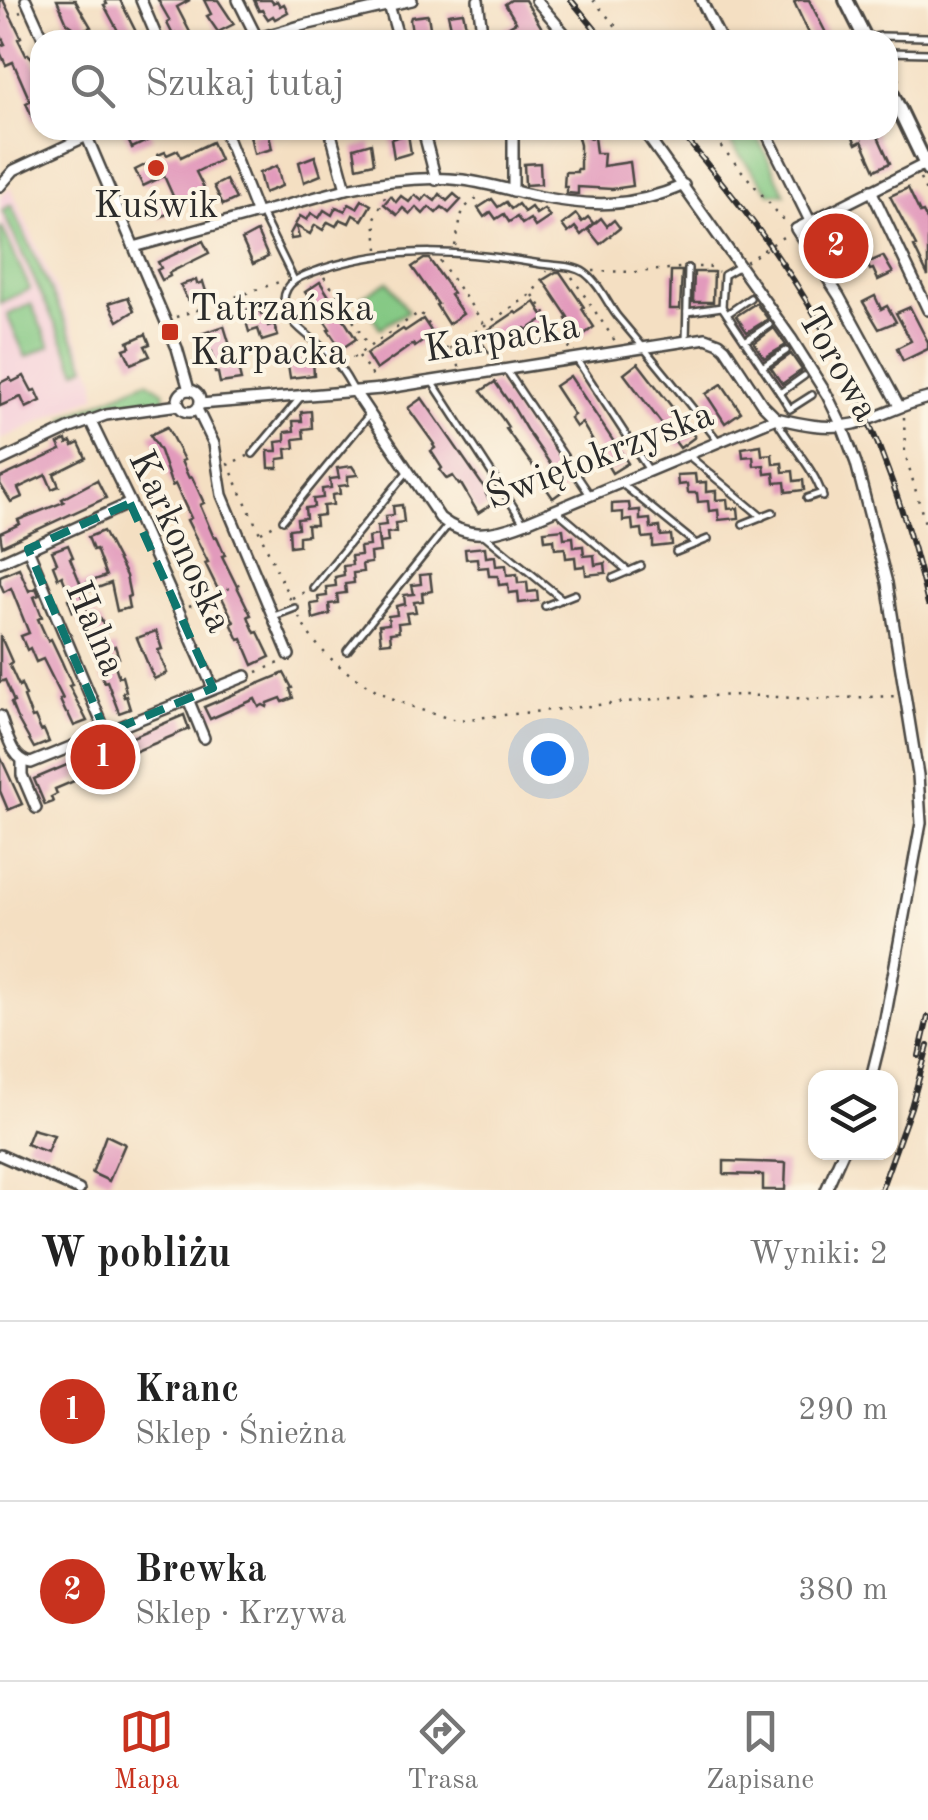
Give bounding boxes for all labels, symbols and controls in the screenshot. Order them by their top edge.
search box [30,30,898,140]
icon: search [65,58,120,113]
text: Szukaj tutaj [145,66,345,104]
marker: Kuświk [145,157,167,179]
place label: Kuświk [93,188,219,226]
pin: 2 [804,208,868,284]
place label: Tatrzańska Karpacka [190,291,374,373]
street label: Torowa [789,302,885,429]
street label: Karpacka [422,308,583,370]
marker: Tatrzańska Karpacka [159,321,181,343]
street label: Świętokrzyska [478,389,719,518]
street label: Karkonoska [120,445,238,639]
street label: Halna [57,576,131,682]
pin: 1 [70,720,136,794]
your location [523,733,574,784]
map controls [808,1070,898,1160]
button: layers [808,1070,898,1160]
text: W pobliżu [40,1234,231,1276]
text: Wyniki: 2 [749,1239,888,1271]
text: Kranc [135,1372,239,1410]
text: 1 [63,1395,82,1427]
text: 290 m [798,1395,888,1427]
text: Sklep · Śnieżna [135,1419,346,1451]
text: Brewka [135,1552,266,1590]
text: 2 [63,1575,82,1607]
text: 380 m [798,1575,888,1607]
text: Sklep · Krzywa [135,1599,346,1631]
tab: Mapa [114,1704,179,1799]
tab: Trasa [407,1704,478,1799]
tab: Zapisane [706,1704,814,1799]

